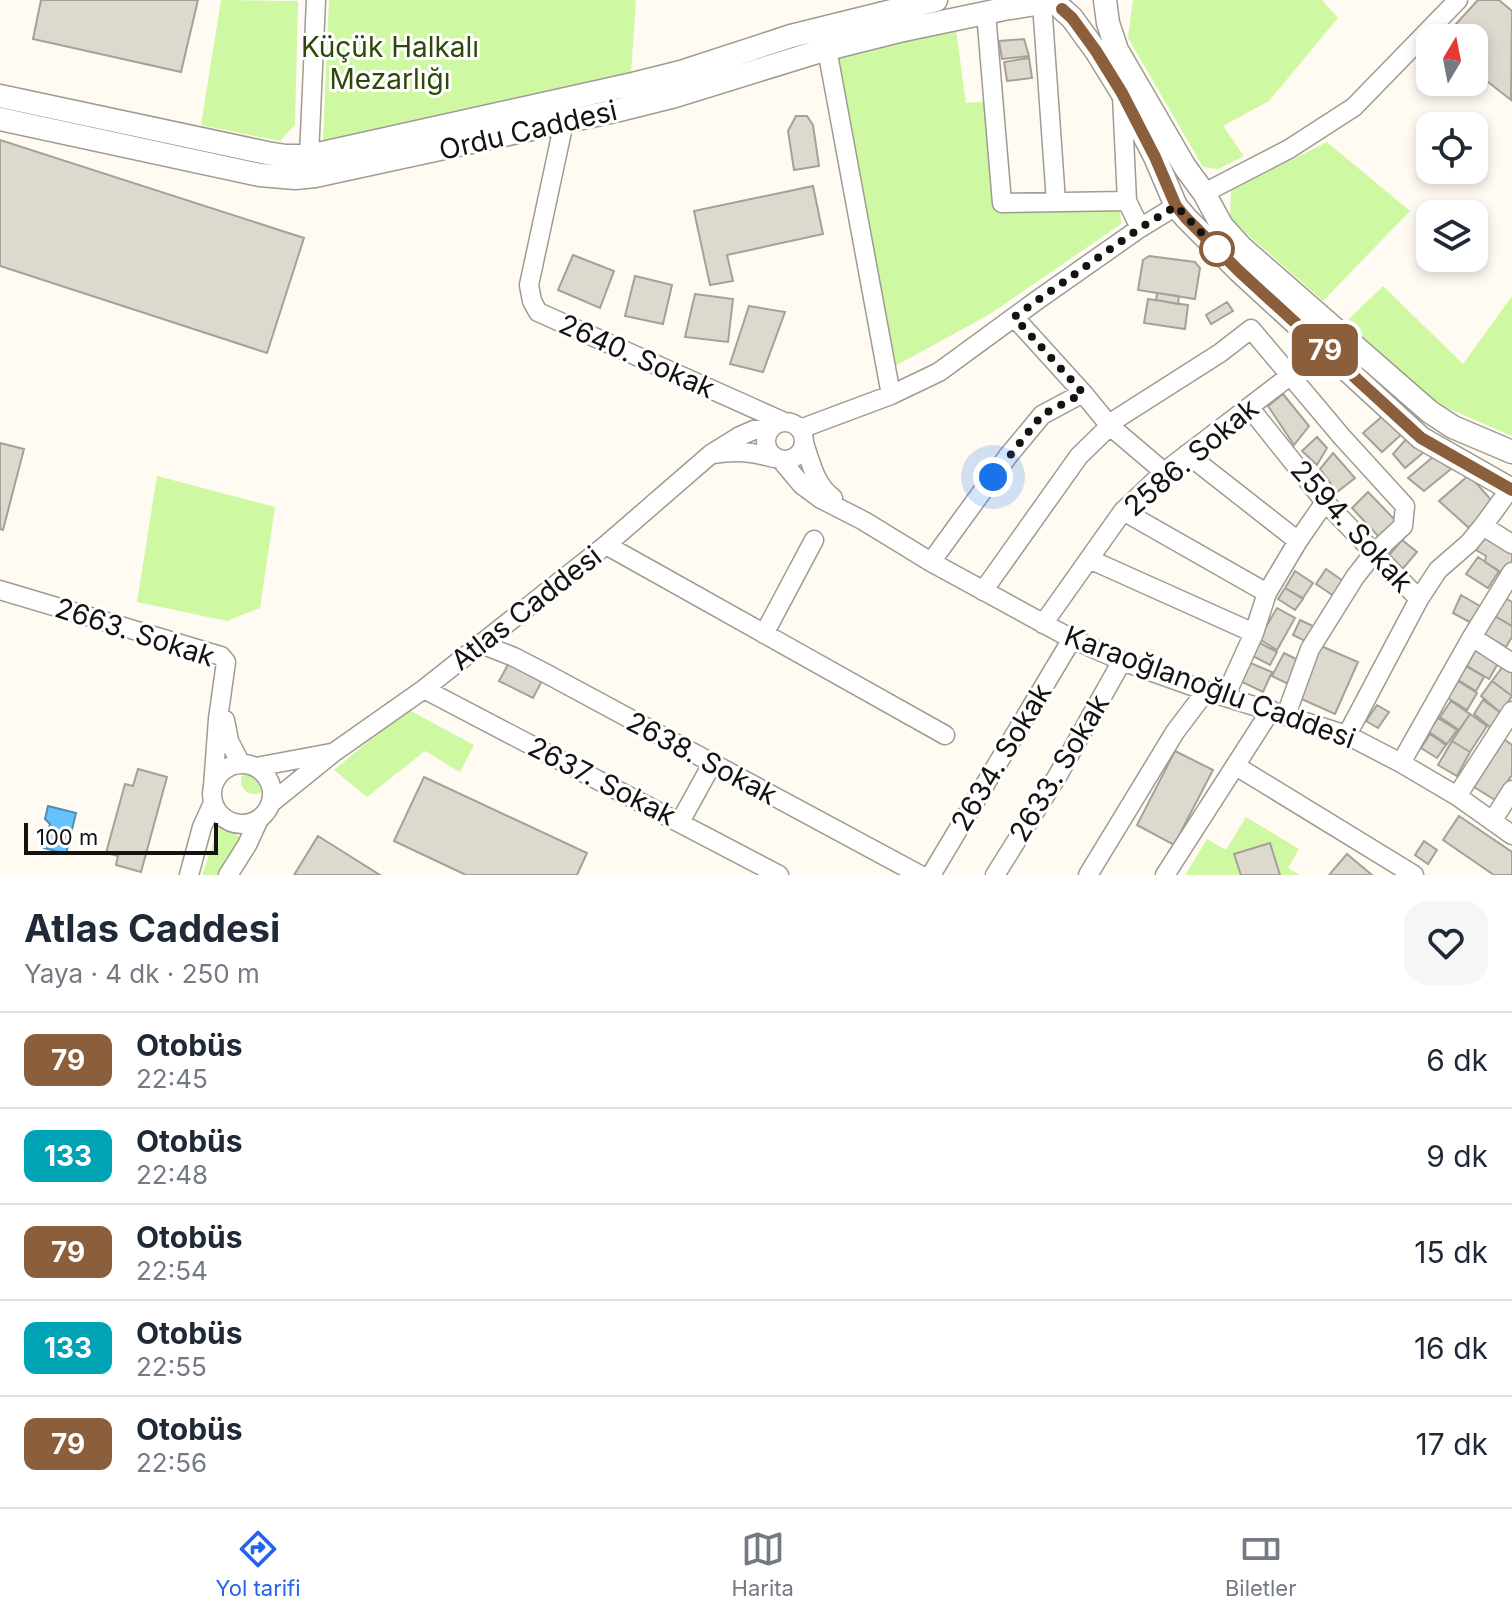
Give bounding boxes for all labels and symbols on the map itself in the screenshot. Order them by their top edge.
north arrow [1416,24,1488,96]
park label: Küçük Halkalı Mezarlığı [301,30,479,96]
street label: Ordu Caddesi [436,93,620,167]
unlabelled marker [1200,232,1234,266]
street label: 2640. Sokak [554,307,720,405]
line badge: 79 [1289,324,1361,376]
street label: 2586. Sokak [1117,391,1265,523]
street label: 2594. Sokak [1284,453,1420,599]
your location [973,457,1013,497]
street label: Atlas Caddesi [444,539,608,677]
street label: 2663. Sokak [51,590,219,674]
street label: Karaoğlanoğlu Caddesi [1060,618,1360,756]
street label: 2634. Sokak [944,677,1058,837]
street label: 2633. Sokak [1002,688,1116,848]
street label: 2638. Sokak [621,704,783,812]
street label: 2637. Sokak [522,729,682,833]
scale bar [24,819,218,855]

